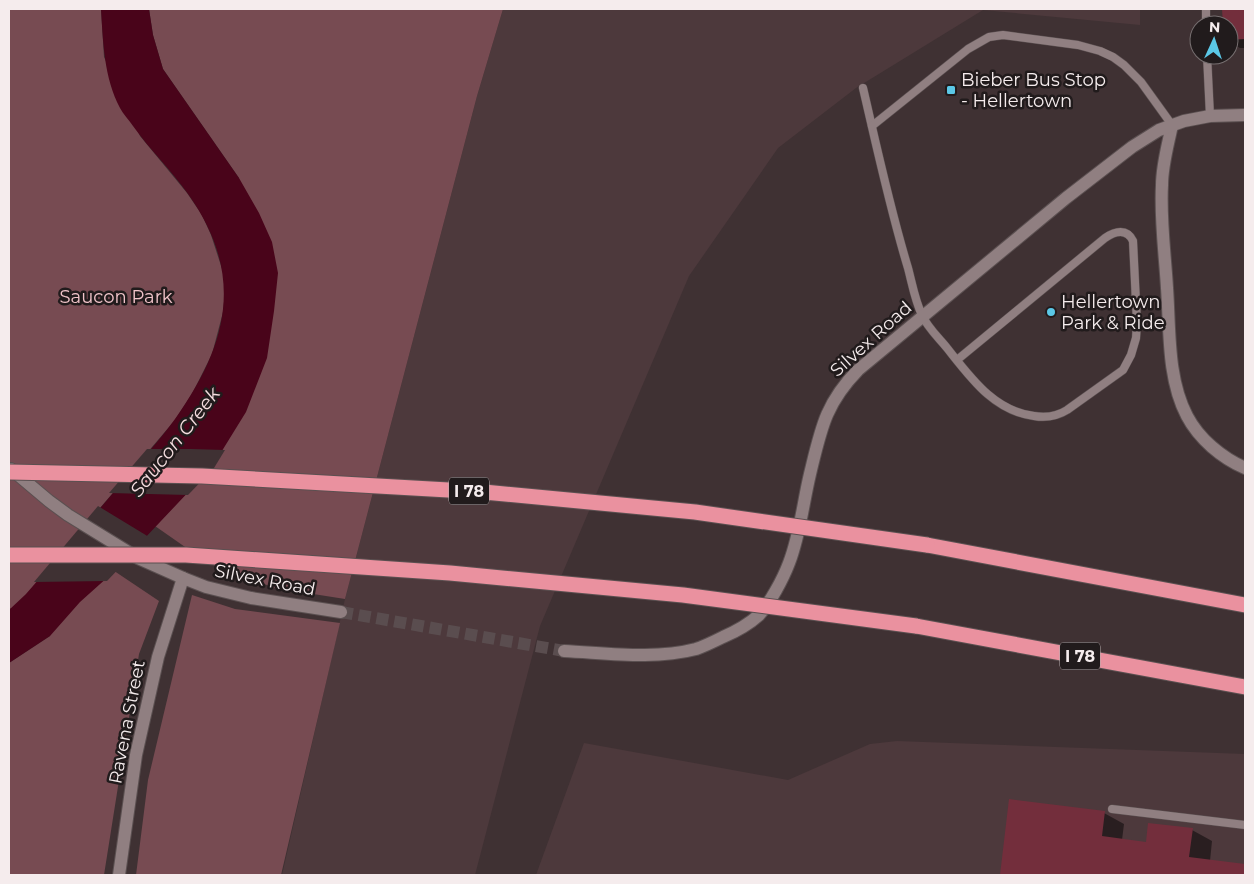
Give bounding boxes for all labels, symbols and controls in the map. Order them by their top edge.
north arrow [1189,15,1239,65]
text: N [1209,18,1221,36]
place label: Bieber Bus Stop - Hellertown [961,69,1106,112]
marker: Bieber Bus Stop - Hellertown [945,84,957,96]
park label: Saucon Park [59,286,173,308]
place label: Hellertown Park & Ride [1061,291,1165,334]
street label: Silvex Road [826,297,916,381]
marker: Hellertown Park & Ride [1045,306,1057,318]
water label: Saucon Creek [125,382,225,501]
road number: I 78 [449,478,489,504]
street label: Silvex Road [213,559,317,601]
road number: I 78 [1060,642,1100,669]
street label: Ravena Street [104,658,150,786]

